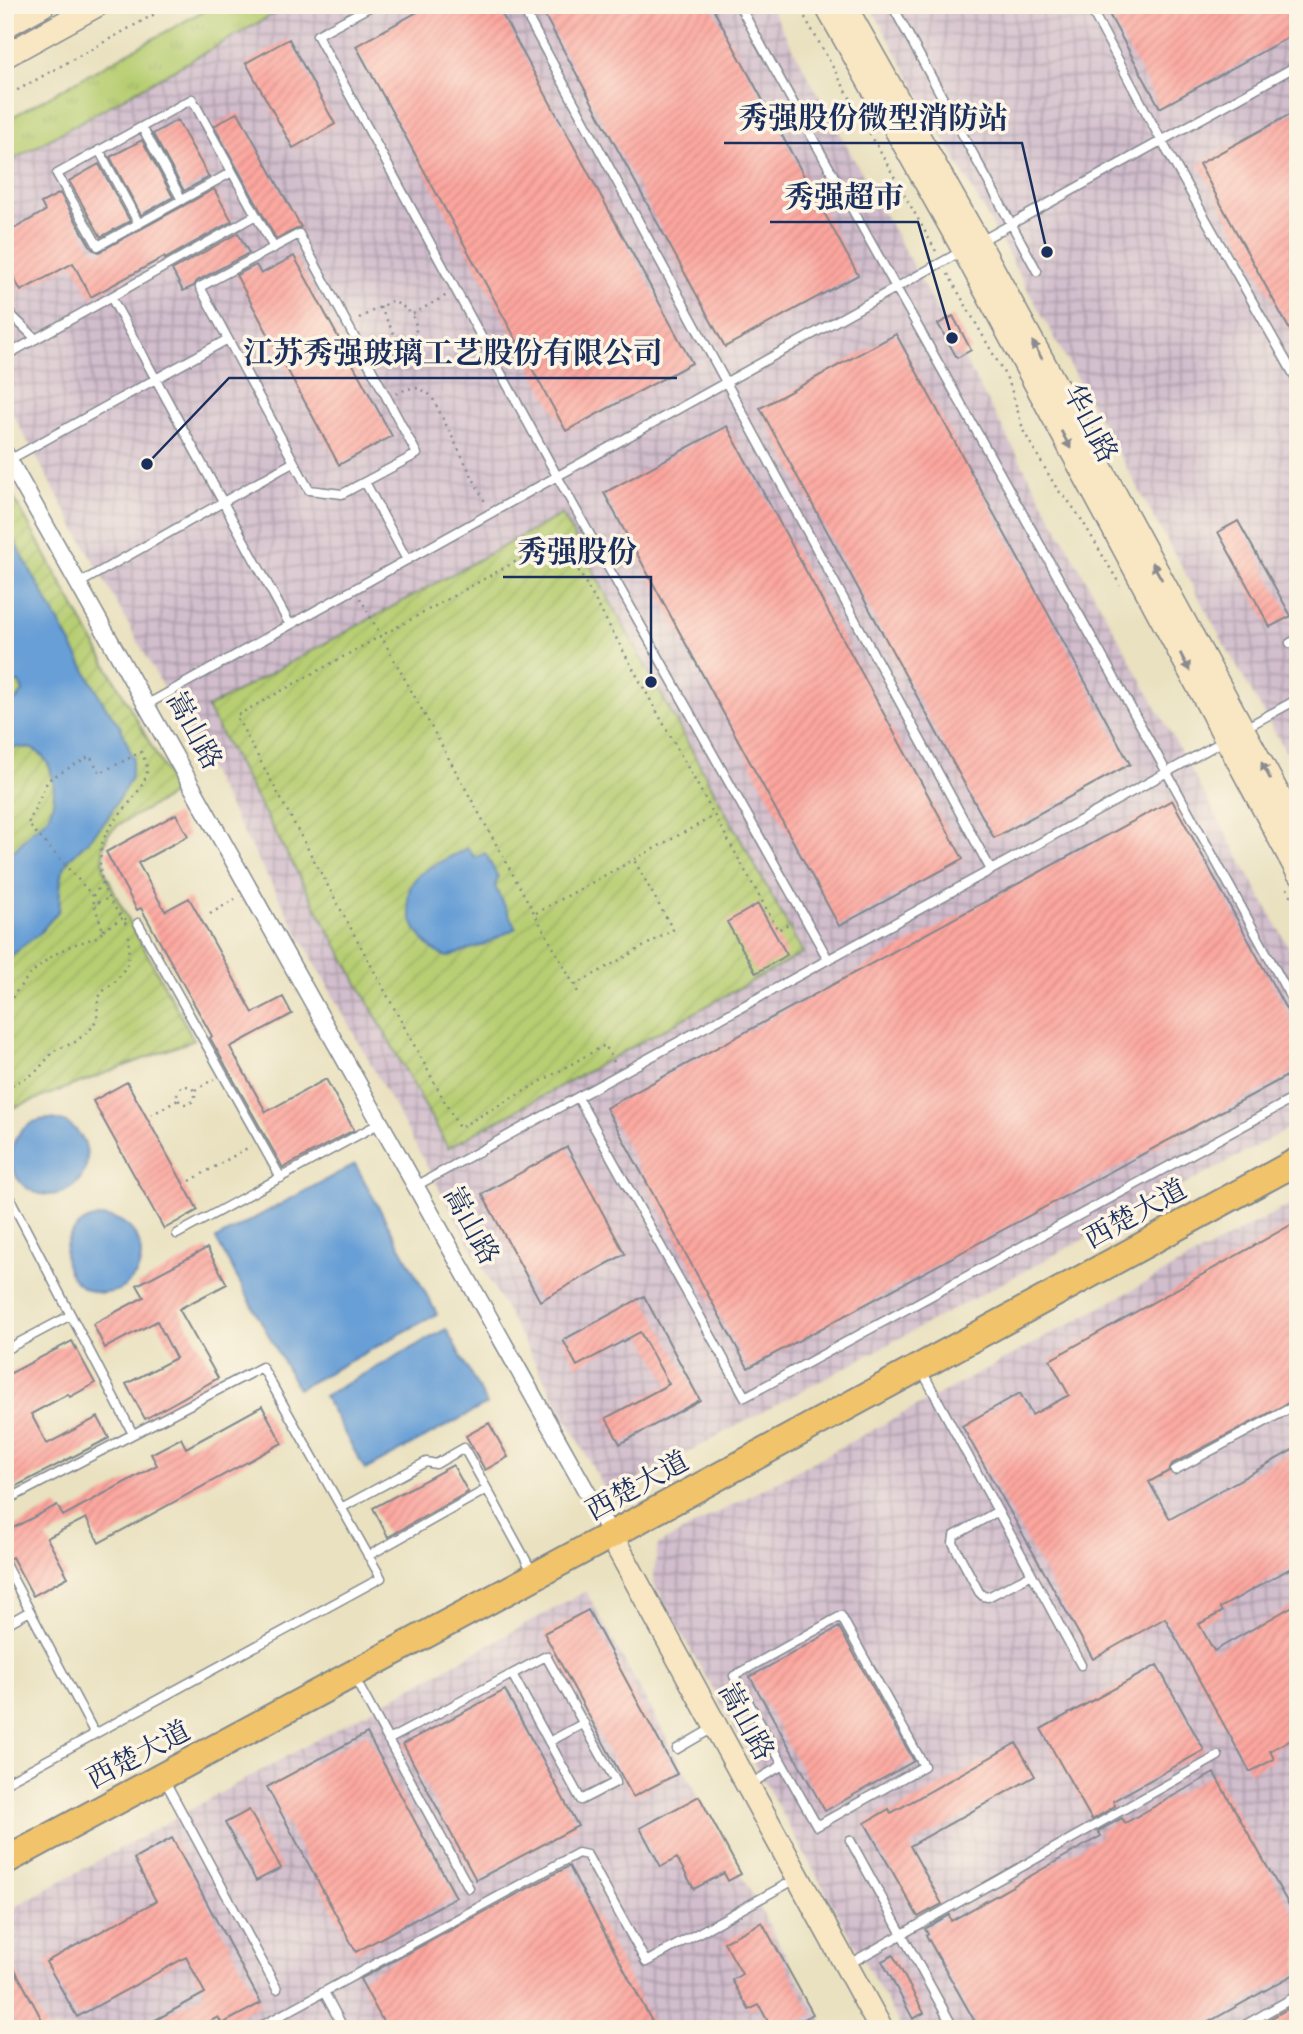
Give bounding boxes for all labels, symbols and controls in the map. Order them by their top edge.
callout: 秀强股份微型消防站 [724,92,1022,143]
text: 秀强股份微型消防站 [738,98,1008,138]
callout: 秀强超市 [770,171,918,222]
text: 秀强超市 [784,177,904,217]
callout: 江苏秀强玻璃工艺股份有限公司 [229,327,677,378]
text: 江苏秀强玻璃工艺股份有限公司 [243,333,663,373]
one-way arrow [1031,340,1043,360]
street label: 华山路 [1054,377,1127,469]
one-way arrow [1059,430,1071,450]
callout: 秀强股份 [503,526,651,577]
text: 秀强股份 [517,532,637,572]
one-way arrow [1151,561,1163,581]
one-way arrow [1179,652,1191,671]
street label: 嵩山路 [157,685,231,776]
one-way arrow [1260,761,1271,781]
street label: 西楚大道 [1077,1170,1194,1258]
street label: 嵩山路 [434,1180,508,1271]
street label: 西楚大道 [579,1442,696,1530]
street label: 嵩山路 [709,1676,783,1767]
street label: 西楚大道 [80,1712,197,1798]

